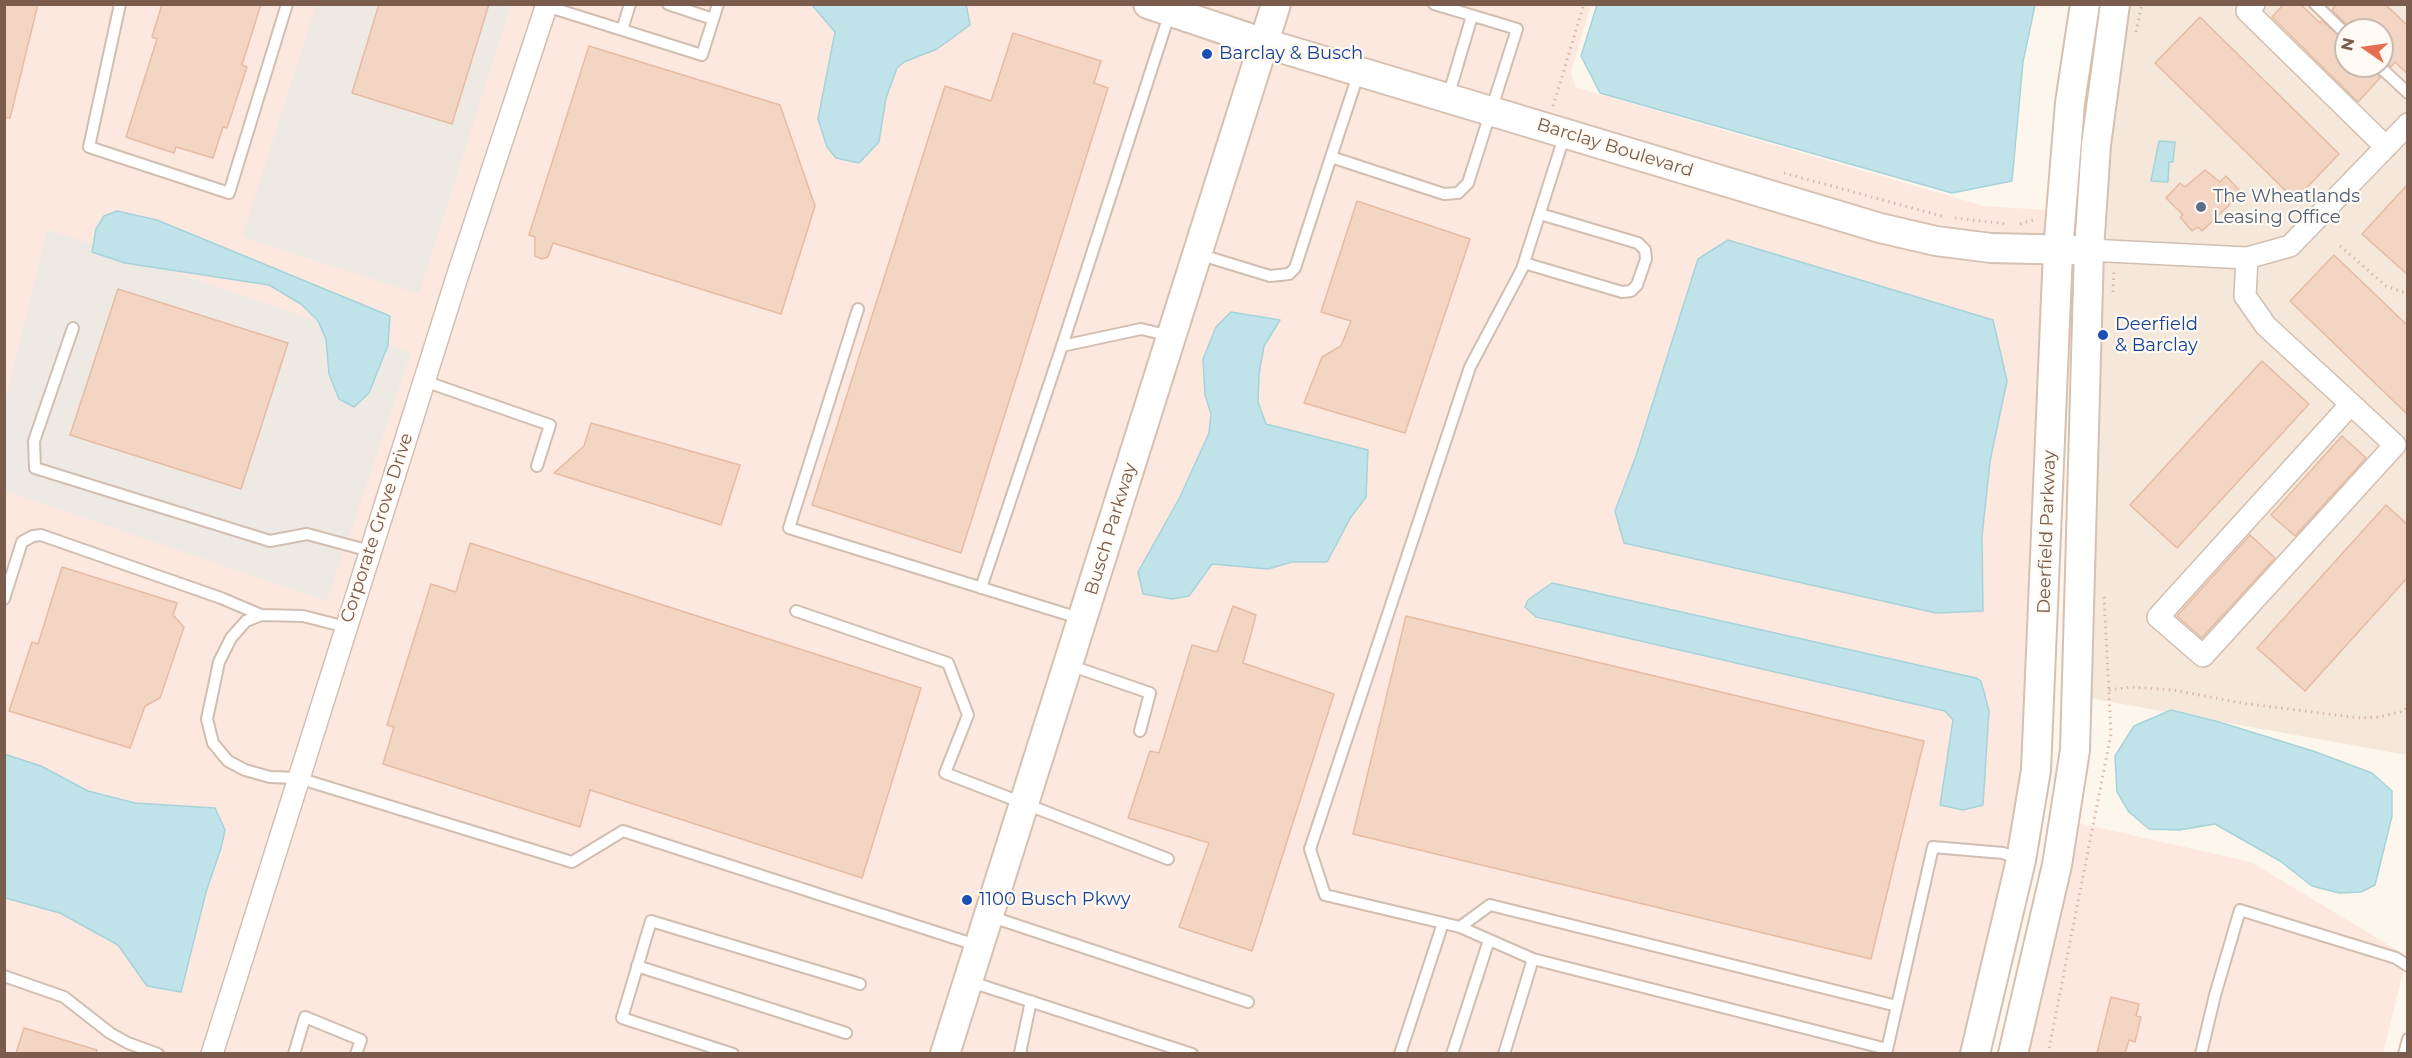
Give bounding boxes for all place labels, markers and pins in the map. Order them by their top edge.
place label: Barclay & Busch [1219,43,1363,65]
marker: Barclay & Busch [1200,47,1214,61]
place label: The Wheatlands Leasing Office [2213,186,2360,228]
marker: The Wheatlands Leasing Office [2194,200,2208,214]
place label: Deerfield & Barclay [2115,314,2198,356]
marker: Deerfield & Barclay [2096,328,2110,342]
place label: 1100 Busch Pkwy [979,889,1131,911]
marker: 1100 Busch Pkwy [960,893,974,907]

